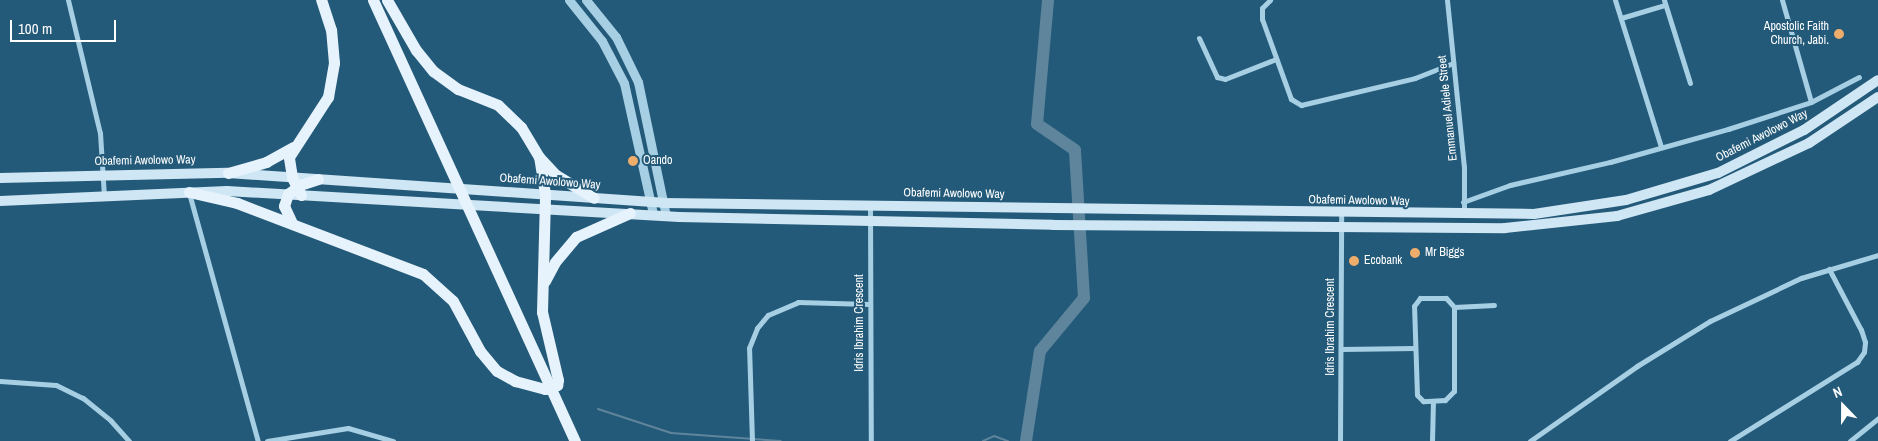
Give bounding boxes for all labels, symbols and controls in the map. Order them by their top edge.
scale bar [12,10,119,42]
text: 100 m [18,18,52,39]
place label: Apostolic Faith Church, Jabi. [1764,20,1829,48]
marker: Apostolic Faith Church, Jabi. [1833,28,1845,40]
street label: Emmanuel Adiele Street [1435,54,1461,162]
street label: Obafemi Awolowo Way [1713,106,1811,166]
street label: Obafemi Awolowo Way [94,153,196,169]
place label: Oando [643,154,673,168]
marker: Oando [627,155,639,167]
street label: Obafemi Awolowo Way [499,171,601,193]
street label: Obafemi Awolowo Way [903,186,1005,202]
street label: Obafemi Awolowo Way [1308,193,1410,209]
place label: Mr Biggs [1425,246,1464,260]
marker: Mr Biggs [1409,247,1421,259]
place label: Ecobank [1364,254,1402,268]
marker: Ecobank [1348,255,1360,267]
street label: Idris Ibrahim Crescent [853,274,867,372]
street label: Idris Ibrahim Crescent [1324,278,1338,376]
north arrow [1818,381,1868,431]
text: N [1830,382,1845,402]

